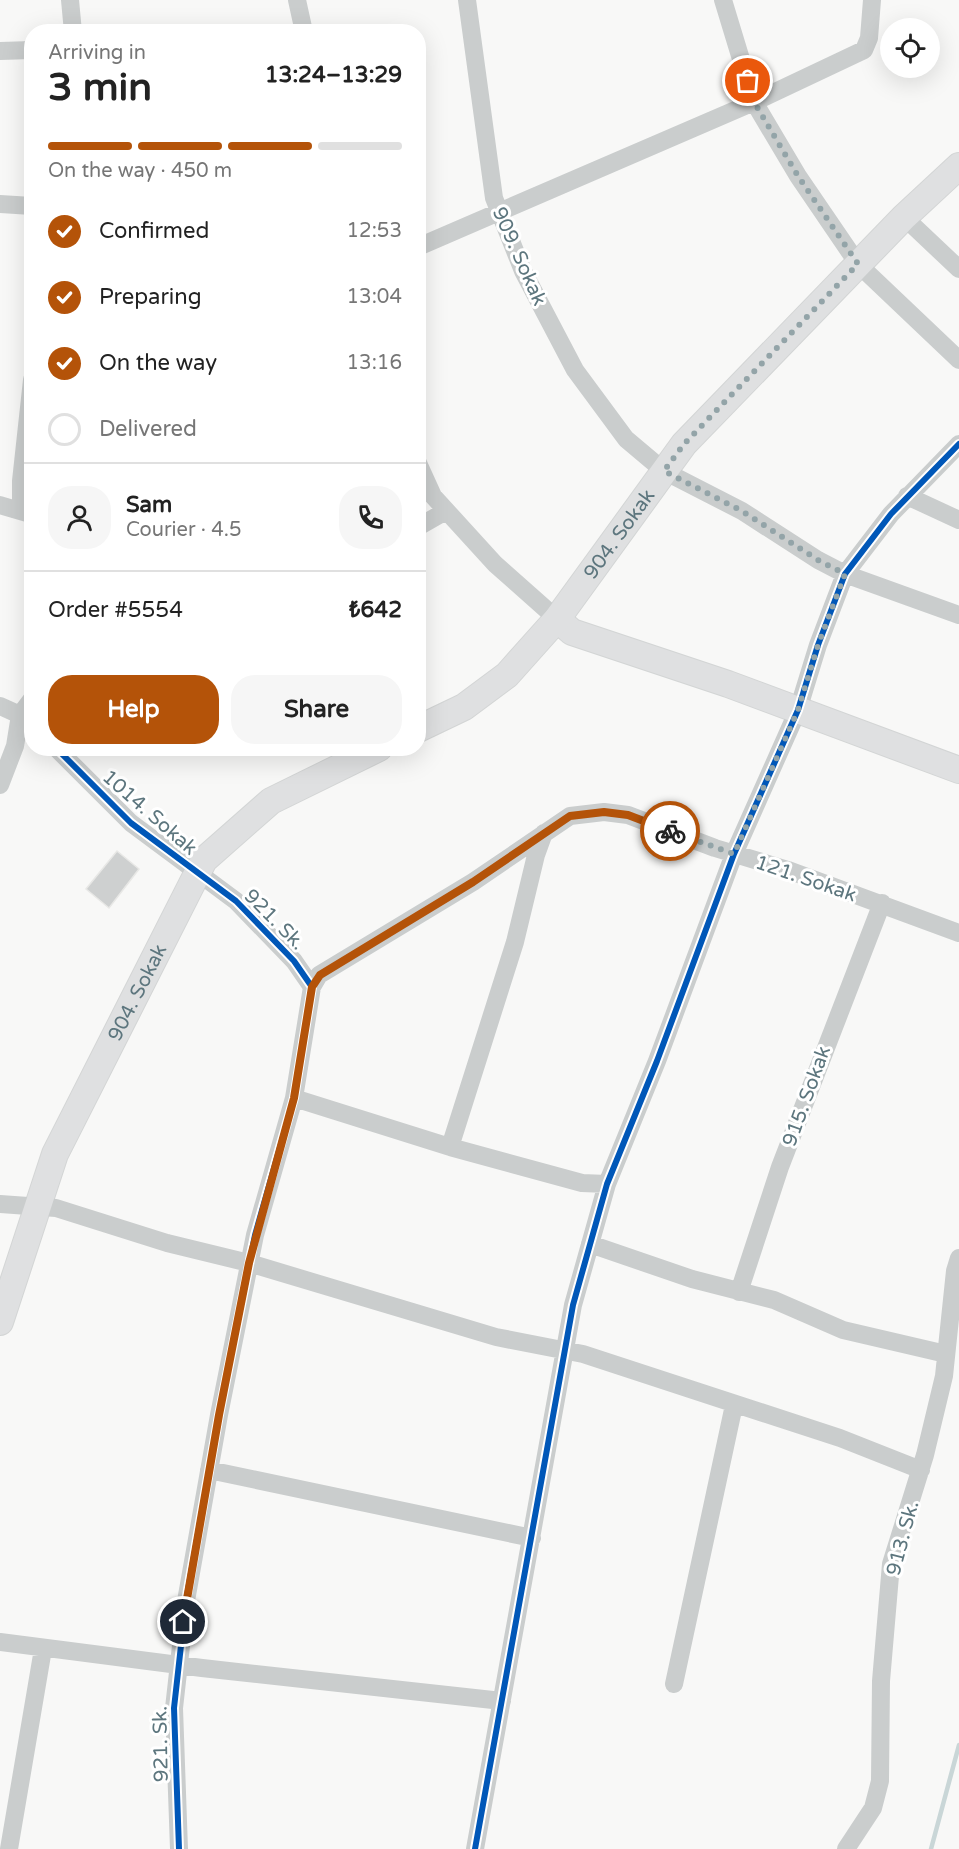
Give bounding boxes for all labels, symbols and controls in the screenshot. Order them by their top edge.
map controls [880,18,940,78]
button: locate [880,18,940,78]
text: Arriving in [48,41,146,65]
pin [722,55,773,106]
text: 13:24–13:29 [265,62,402,88]
text: 3 min [48,64,152,111]
icon: bag [731,64,764,97]
text: On the way · 450 m [48,159,232,183]
street label: 909. Sokak [487,203,552,310]
icon: check [48,215,81,248]
text: Confirmed [99,218,209,244]
text: 12:53 [347,219,402,243]
icon: check [48,281,81,314]
text: Preparing [99,284,202,310]
text: 13:04 [347,285,402,309]
icon: check [48,347,81,380]
text: On the way [99,350,217,376]
text: 13:16 [347,351,402,375]
text: Delivered [99,416,197,442]
street label: 904. Sokak [579,485,660,584]
button: person [48,486,111,549]
button: phone [339,486,402,549]
text: Sam [126,492,172,518]
text: Courier · 4.5 [126,518,241,542]
text: Order #5554 [48,597,183,623]
text: ₺642 [349,597,402,623]
button: Help [48,675,219,744]
button: Share [231,675,402,744]
street label: 1014. Sokak [97,765,202,861]
courier [640,801,700,861]
icon: bike [654,815,687,848]
street label: 121. Sokak [752,850,860,907]
street label: 921. Sk. [239,884,310,955]
street label: 904. Sokak [103,940,172,1045]
street label: 915. Sokak [778,1043,836,1150]
street label: 913. Sk. [881,1498,924,1578]
pin [157,1596,208,1647]
icon: home [166,1605,199,1638]
street label: 921. Sk. [148,1706,174,1782]

